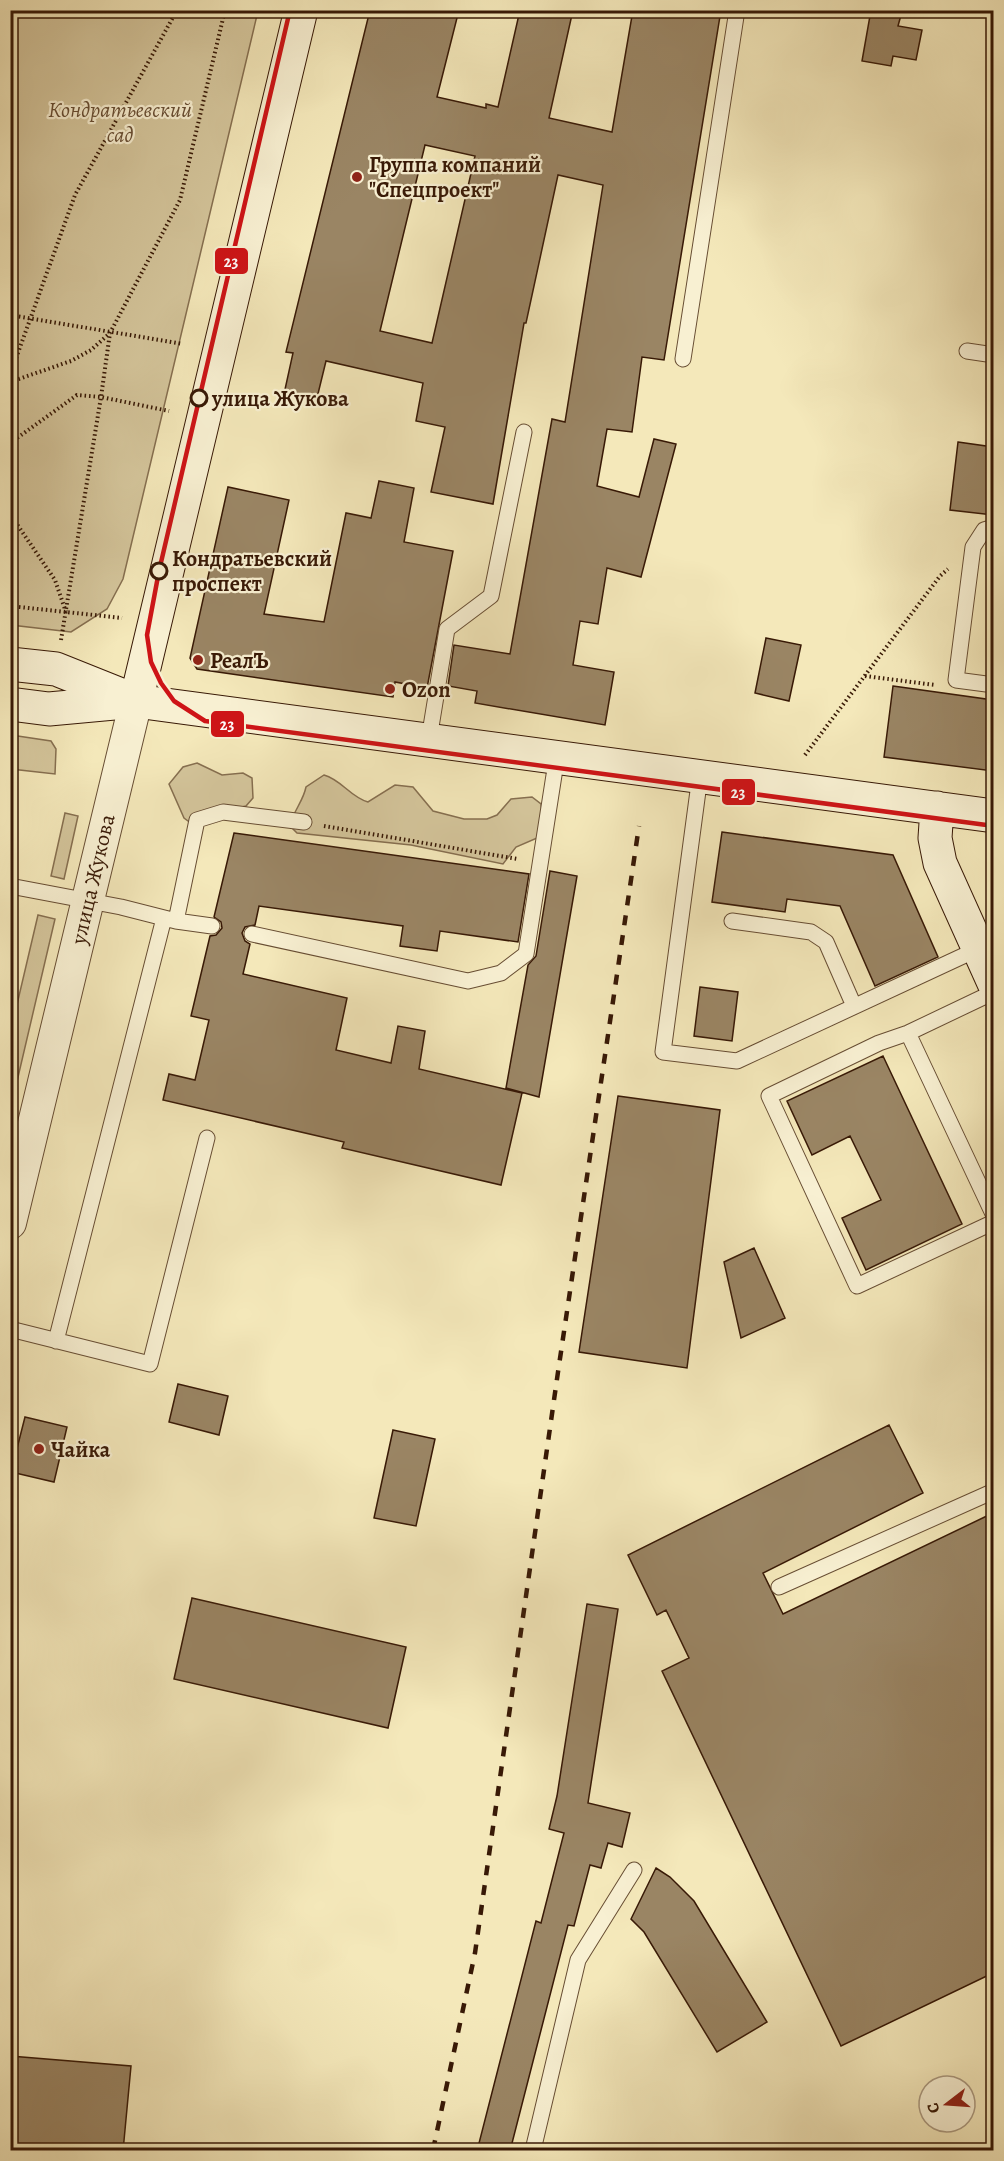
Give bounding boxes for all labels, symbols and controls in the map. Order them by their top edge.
park label: Кондратьевский сад [48,95,192,150]
place label: Группа компаний "Спецпроект" [369,150,541,205]
marker: Группа компаний "Спецпроект" [350,170,364,184]
line badge: 23 [214,247,249,275]
text: 23 [224,251,238,273]
place label: улица Жукова [211,384,349,414]
marker: улица Жукова [190,389,208,407]
place label: Кондратьевский проспект [172,544,332,599]
marker: Кондратьевский проспект [150,562,168,580]
place label: РеалЪ [210,646,269,676]
marker: РеалЪ [191,653,205,667]
place label: Ozon [402,675,451,705]
marker: Ozon [383,682,397,696]
line badge: 23 [210,710,245,738]
text: 23 [220,714,234,736]
line badge: 23 [721,778,756,806]
text: 23 [731,782,745,804]
street label: улица Жукова [63,810,123,948]
place label: Чайка [51,1435,111,1465]
marker: Чайка [32,1442,46,1456]
north arrow [917,2074,977,2134]
text: С [922,2100,946,2116]

